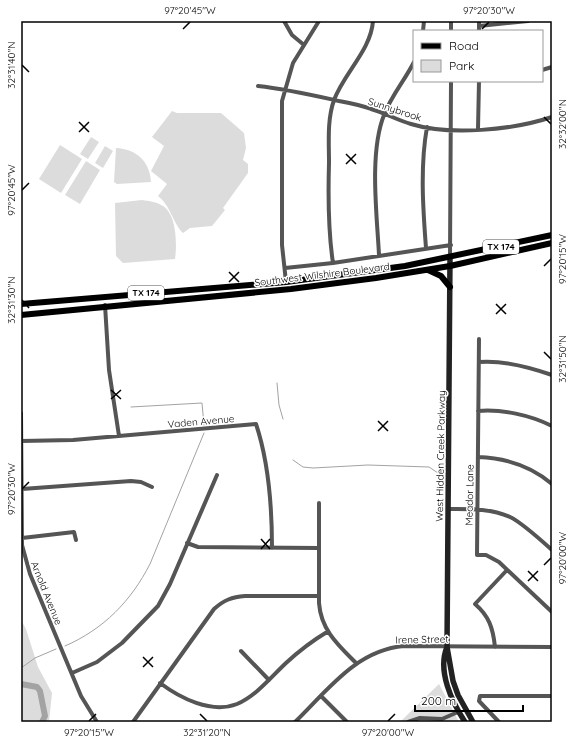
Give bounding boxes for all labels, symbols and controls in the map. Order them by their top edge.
text: 97°20'45"W [164,4,216,17]
text: 97°20'30"W [463,4,515,17]
legend [413,30,543,82]
text: Road [449,38,479,53]
text: 32°31'40"N [5,41,18,89]
text: Park [449,58,474,73]
street label: Sunnybrook [366,95,423,124]
text: 32°32'00"N [556,99,569,149]
text: 97°20'45"W [5,164,18,216]
text: 97°20'15"W [556,234,569,284]
road number: TX 174 [483,240,519,254]
street label: Southwest Wilshire Boulevard [254,260,390,289]
text: 32°31'30"N [5,276,18,324]
road number: TX 174 [128,286,164,300]
text: 32°31'50"N [556,335,569,383]
street label: West Hidden Creek Parkway [433,390,448,522]
street label: Vaden Avenue [167,412,235,431]
text: 97°20'30"W [5,463,18,515]
street label: Meador Lane [462,464,477,526]
text: 97°20'00"W [556,531,569,584]
street label: Arnold Avenue [28,560,65,627]
street label: Irene Street [395,633,449,646]
scale bar [415,687,523,713]
text: 200 m [421,693,456,708]
text: 97°20'15"W [64,726,114,739]
text: 32°31'20"N [183,726,231,739]
text: 97°20'00"W [362,726,415,739]

